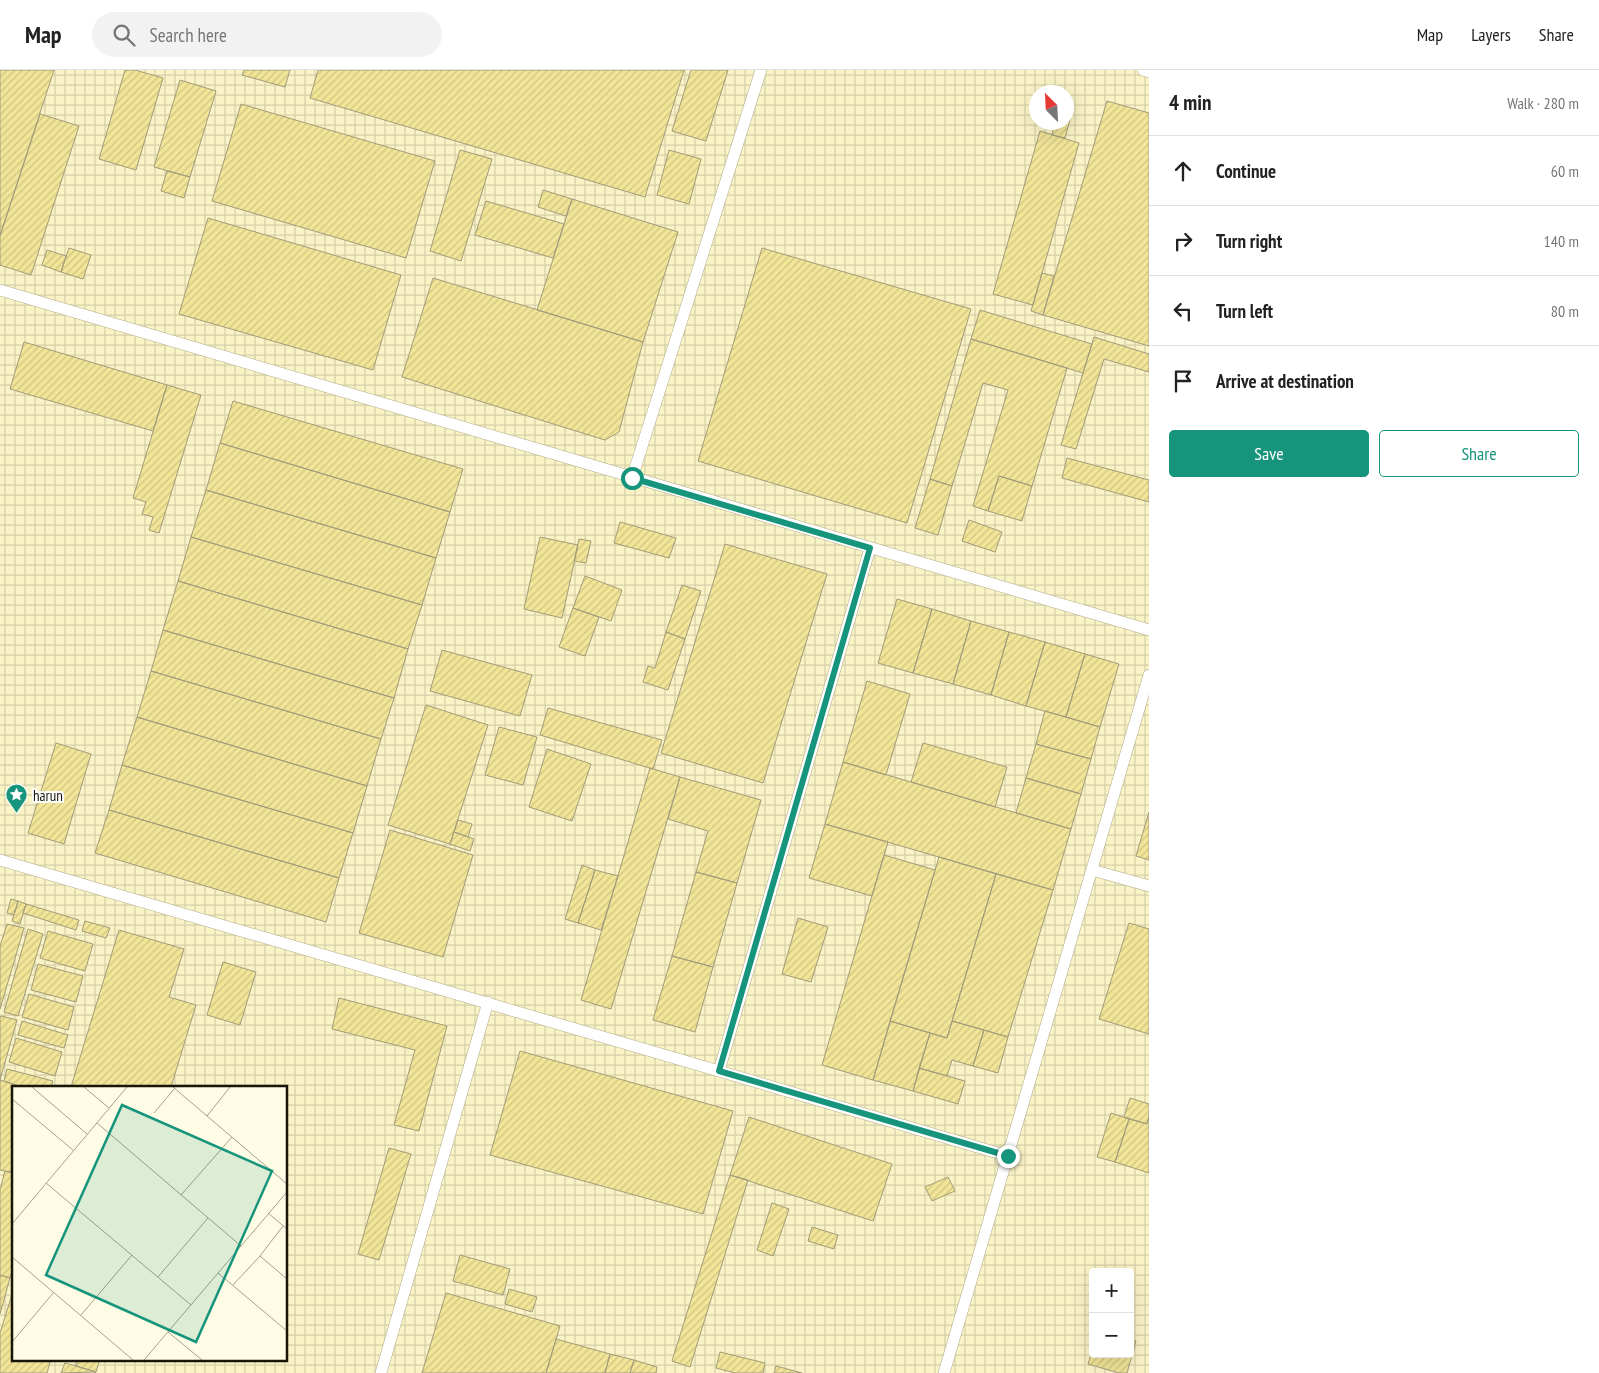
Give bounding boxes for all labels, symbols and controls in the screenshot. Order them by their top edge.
search box [92,12,442,57]
text: Map [25,19,62,50]
icon: search [110,21,138,49]
text: Search here [150,23,227,47]
text: Map [1417,23,1443,46]
text: Layers [1471,23,1511,46]
text: Share [1539,23,1574,46]
north arrow [1029,85,1074,130]
text: 4 min [1169,89,1211,116]
text: Walk · 280 m [1507,93,1579,113]
icon: ahead [1169,157,1197,185]
text: Continue [1216,159,1276,183]
text: 60 m [1551,161,1579,181]
icon: right [1169,227,1197,255]
text: Turn right [1216,229,1282,253]
text: 140 m [1544,231,1579,251]
icon: left [1169,297,1197,325]
text: Turn left [1216,299,1273,323]
text: 80 m [1551,301,1579,321]
icon: arrive [1169,367,1197,395]
text: Arrive at destination [1216,369,1354,393]
button: Save [1169,430,1369,477]
button: Share [1379,430,1579,477]
route start [621,467,644,490]
place icon: harun [5,783,29,814]
place label: harun [33,786,63,805]
inset map [12,1086,288,1360]
route end [997,1145,1020,1168]
map controls [1089,1268,1134,1358]
button: + [1089,1268,1134,1313]
button: − [1089,1313,1134,1358]

